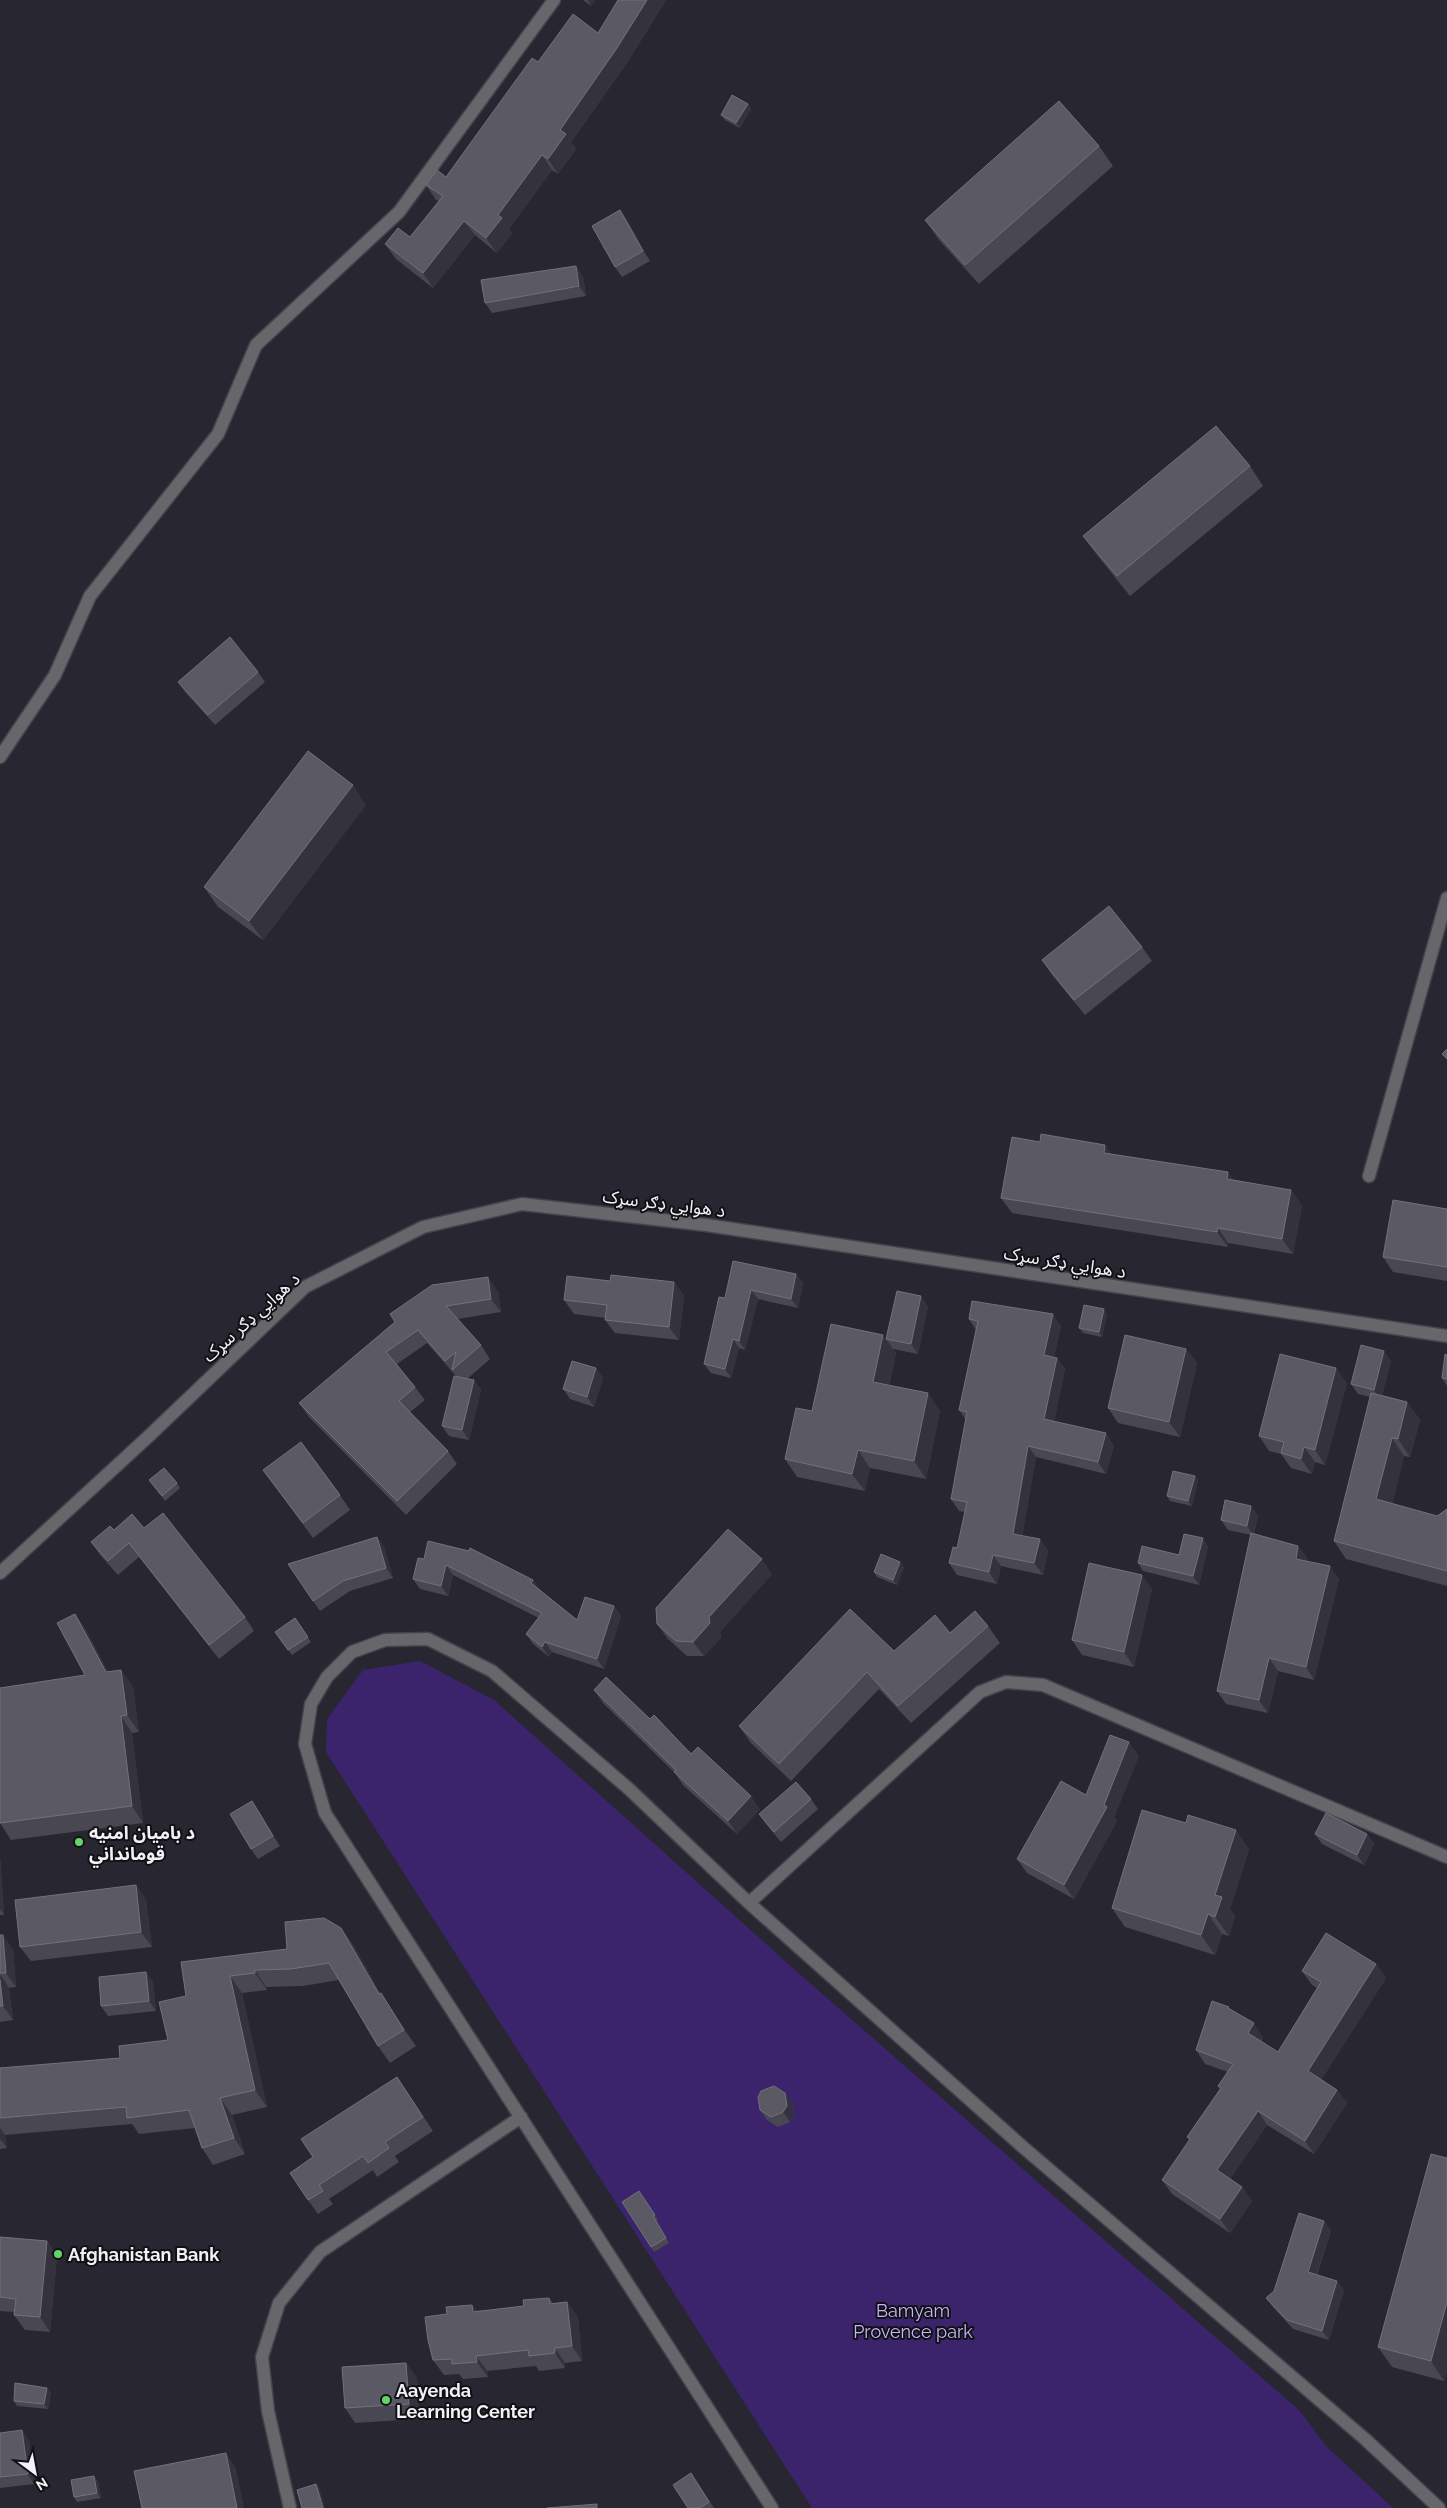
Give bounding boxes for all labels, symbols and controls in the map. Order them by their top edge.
street label: د هوايي ډګر سړک [601,1185,727,1224]
street label: د هوايي ډګر سړک [1002,1242,1128,1285]
street label: د هوايي ډګر سړک [198,1268,306,1368]
place label: د بامیان امنیه قومانداني [89,1822,195,1868]
marker: د بامیان امنیه قومانداني [73,1836,85,1848]
place label: Afghanistan Bank [68,2244,220,2265]
marker: Afghanistan Bank [52,2248,64,2260]
park label: Bamyam Provence park [853,2300,973,2342]
place label: Aayenda Learning Center [396,2380,535,2422]
marker: Aayenda Learning Center [380,2394,392,2406]
north arrow [10,2448,60,2498]
text: N [33,2474,51,2494]

